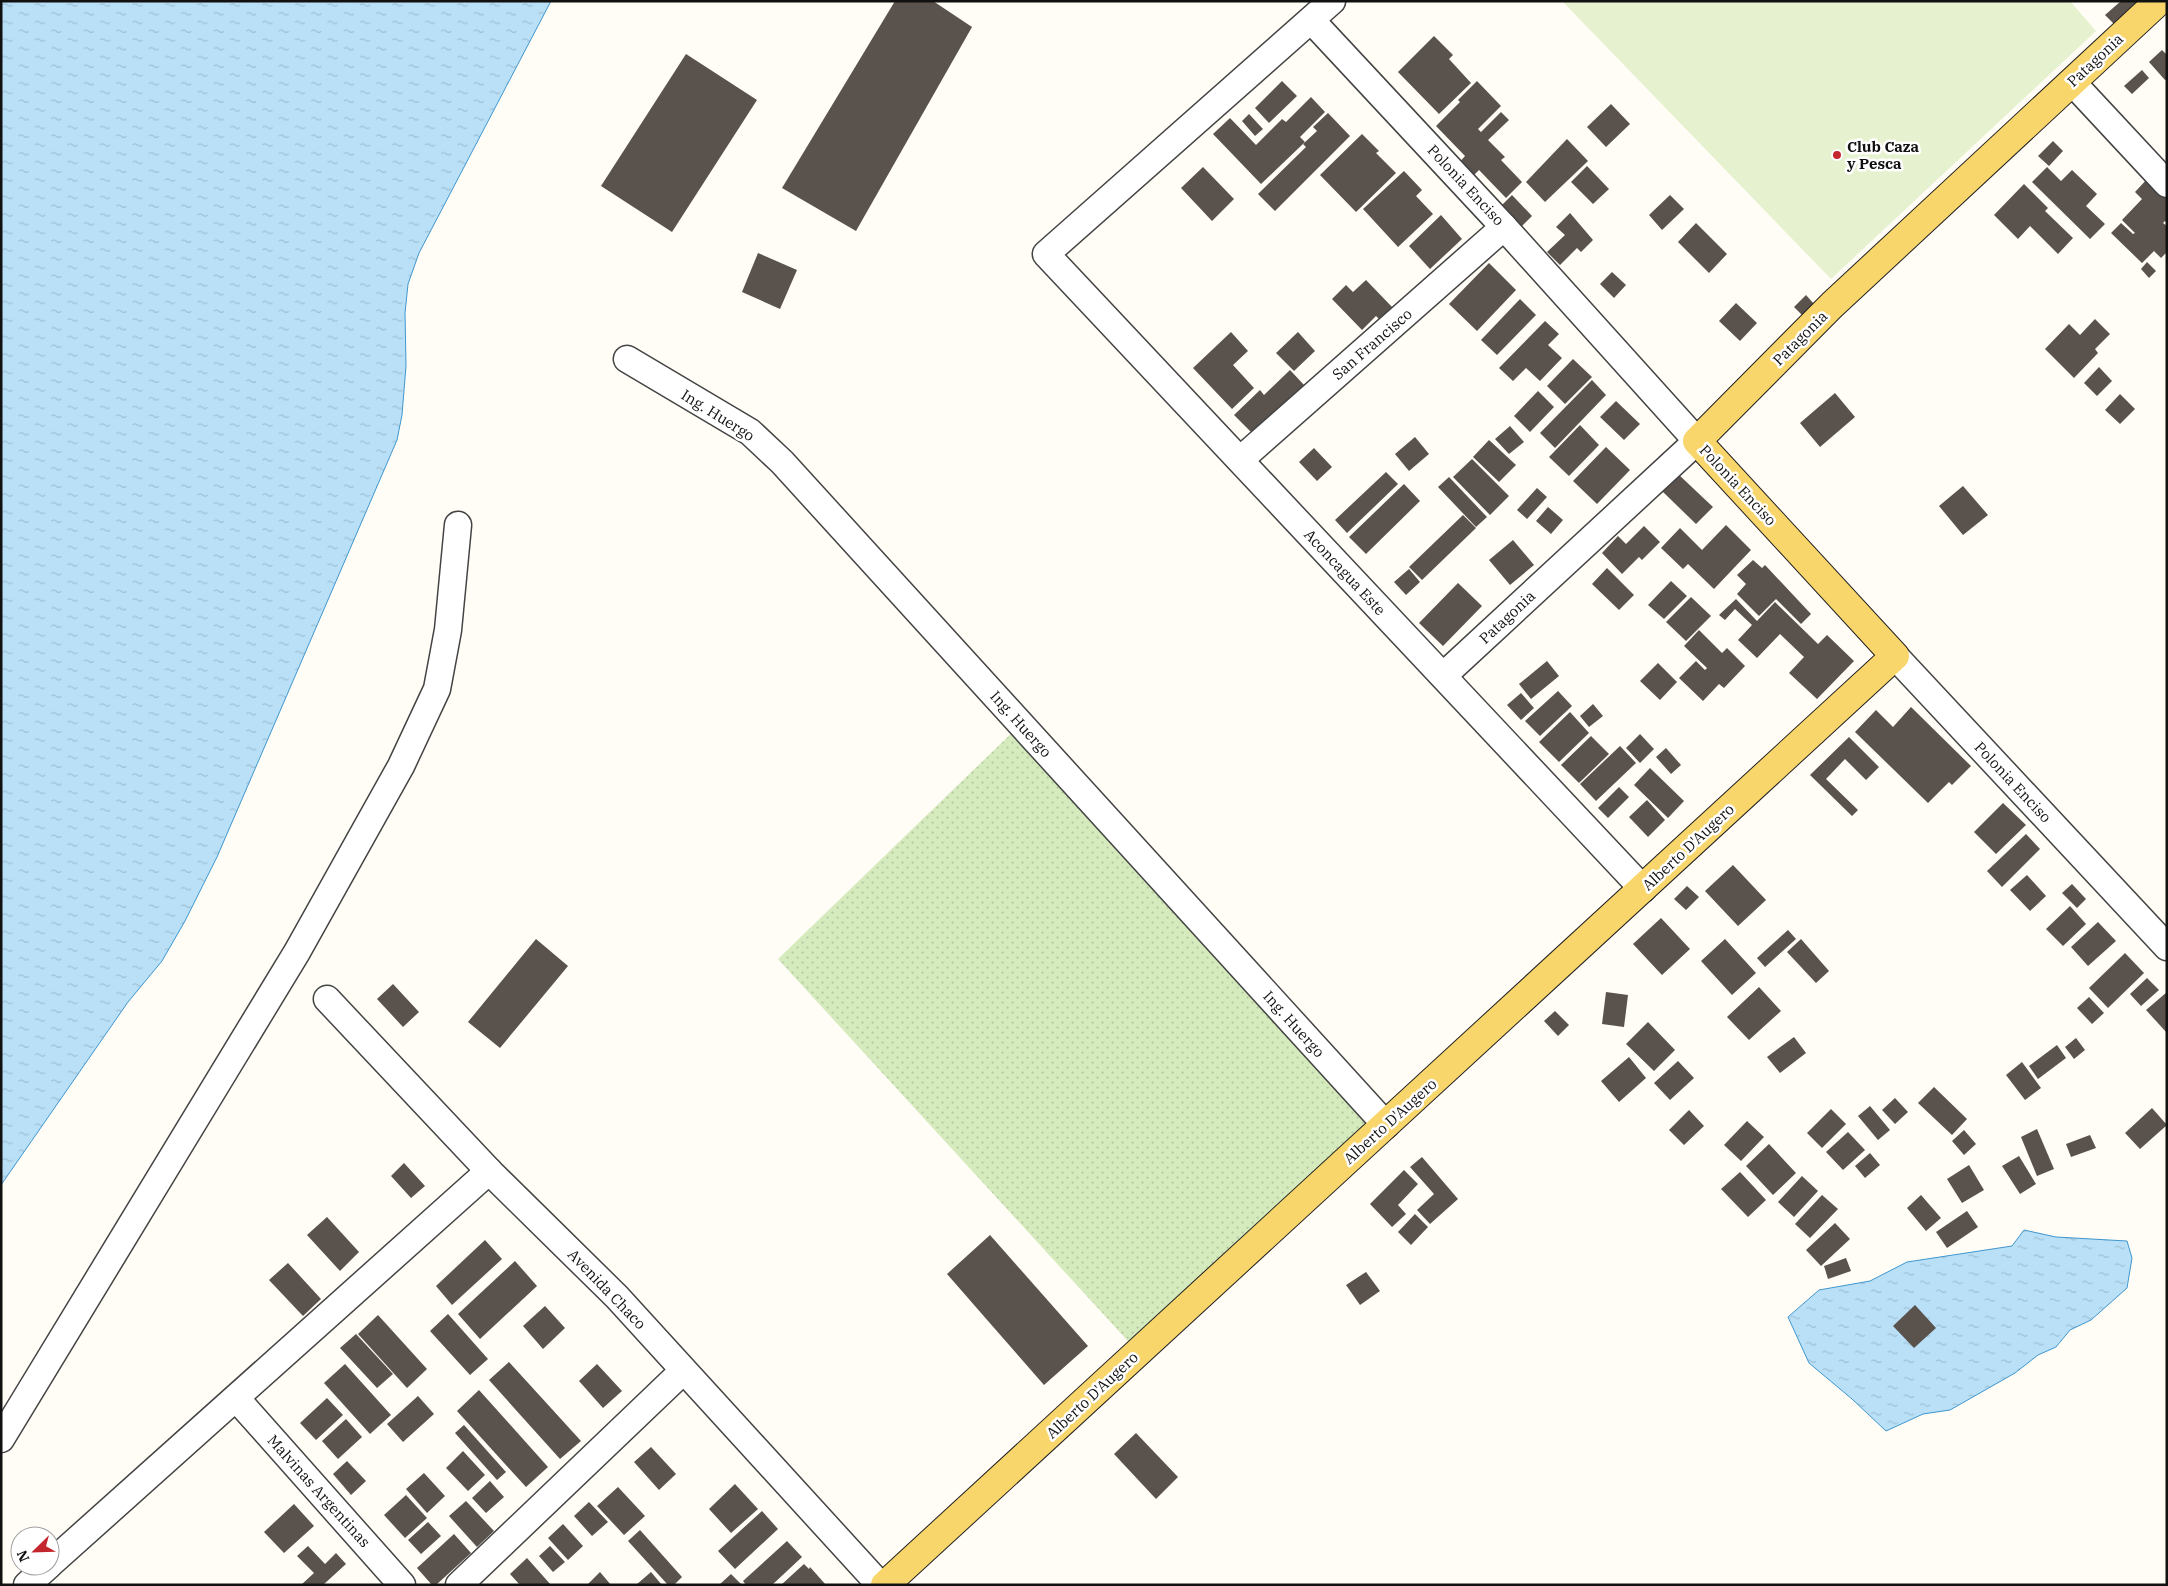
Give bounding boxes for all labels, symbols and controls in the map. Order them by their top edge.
street label: Patagonia [2063,29,2127,91]
place label: Club Caza y Pesca [1846,137,1920,173]
street label: Polonia Enciso [1424,141,1508,229]
marker: Club Caza y Pesca [1831,149,1843,161]
street label: San Francisco [1328,304,1416,384]
street label: Patagonia [1769,307,1831,369]
street label: Ing. Huergo [678,385,758,445]
street label: Polonia Enciso [1696,441,1780,529]
street label: Aconcagua Este [1300,525,1390,619]
street label: Patagonia [1475,586,1539,648]
street label: Ing. Huergo [986,687,1056,761]
street label: Polonia Enciso [1971,738,2055,826]
street label: Alberto D'Augero [1638,799,1738,895]
street label: Ing. Huergo [1259,987,1329,1061]
street label: Alberto D'Augero [1339,1074,1441,1168]
street label: Avenida Chaco [564,1245,650,1333]
street label: Alberto D'Augero [1042,1347,1142,1443]
street label: Malvinas Argentinas [263,1431,375,1551]
north arrow [10,1526,60,1576]
text: N [13,1547,33,1565]

